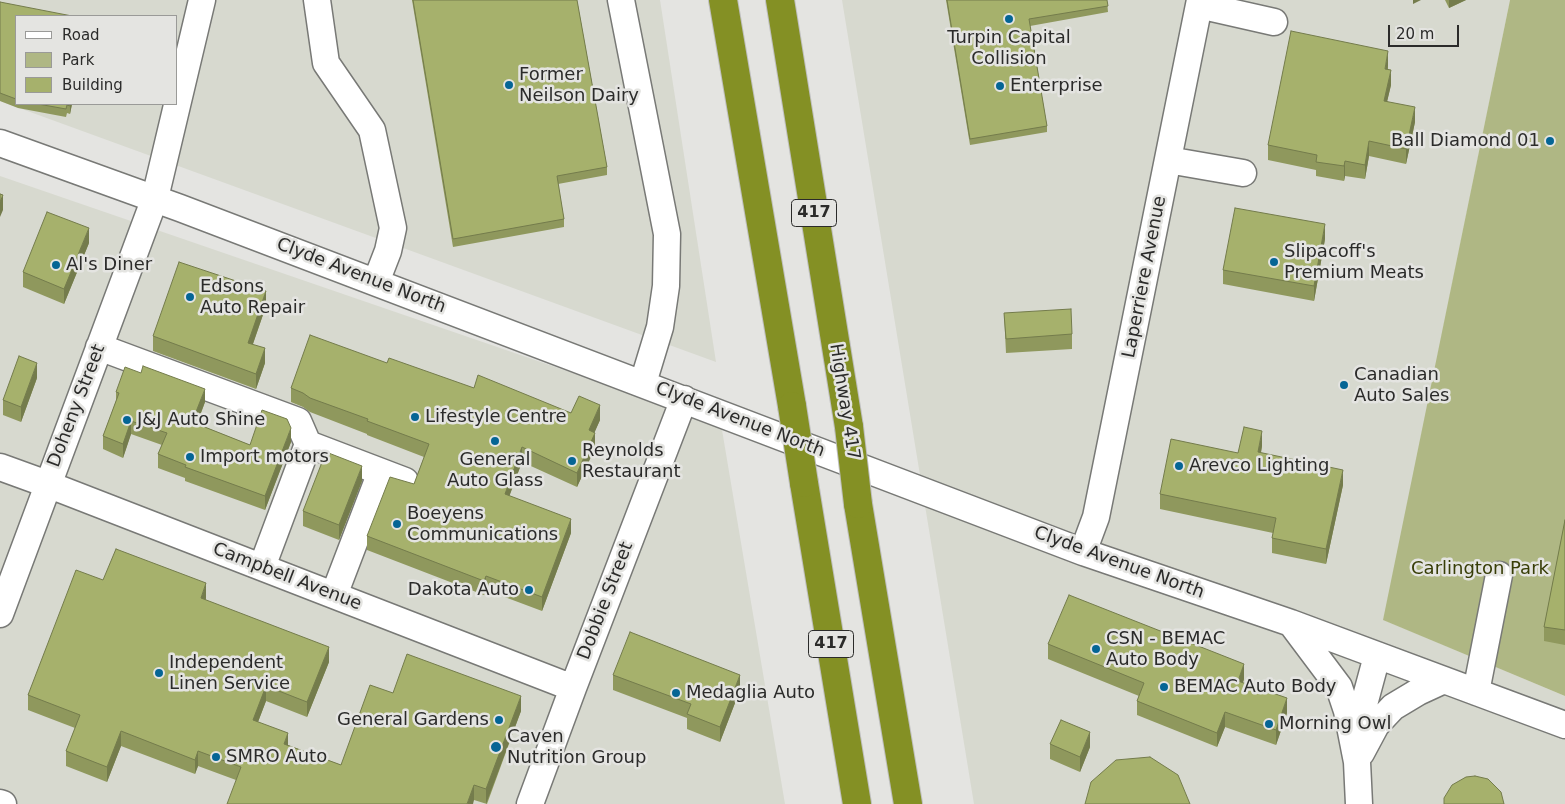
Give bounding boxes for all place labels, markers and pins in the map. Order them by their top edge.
marker: Turpin Capital Collision [1003,13,1015,25]
place label: Turpin Capital Collision [947,27,1071,70]
place label: Former Neilson Dairy [519,64,639,106]
place label: Enterprise [1010,75,1103,97]
marker: Former Neilson Dairy [503,79,515,91]
marker: Enterprise [994,80,1006,92]
place label: Ball Diamond 01 [1391,130,1540,152]
marker: Ball Diamond 01 [1544,135,1556,147]
place label: Slipacoff's Premium Meats [1284,241,1424,284]
place label: Al's Diner [66,254,152,276]
marker: Slipacoff's Premium Meats [1268,256,1280,268]
marker: Al's Diner [50,259,62,271]
place label: Edsons Auto Repair [200,276,305,318]
marker: Edsons Auto Repair [184,291,196,303]
place label: Canadian Auto Sales [1354,364,1449,406]
marker: Canadian Auto Sales [1338,379,1350,391]
place label: Lifestyle Centre [425,406,567,428]
place label: J&J Auto Shine [137,409,265,431]
marker: Lifestyle Centre [409,411,421,423]
marker: J&J Auto Shine [121,414,133,426]
marker: General Auto Glass [489,435,501,447]
place label: Reynolds Restaurant [582,440,681,482]
place label: Import motors [200,446,329,468]
place label: General Auto Glass [447,449,543,492]
marker: Import motors [184,451,196,463]
marker: Reynolds Restaurant [566,455,578,467]
place label: Arevco Lighting [1189,455,1329,477]
marker: Arevco Lighting [1173,460,1185,472]
place label: Boeyens Communications [407,503,558,546]
marker: Boeyens Communications [391,518,403,530]
place label: Dakota Auto [408,579,519,601]
marker: Dakota Auto [523,584,535,596]
place label: CSN - BEMAC Auto Body [1106,628,1225,670]
marker: CSN - BEMAC Auto Body [1090,643,1102,655]
place label: Independent Linen Service [169,652,290,694]
marker: Independent Linen Service [153,667,165,679]
place label: BEMAC Auto Body [1174,676,1336,698]
marker: BEMAC Auto Body [1158,681,1170,693]
place label: Medaglia Auto [686,682,815,704]
marker: Medaglia Auto [670,687,682,699]
place label: General Gardens [337,709,489,731]
place label: Morning Owl [1279,713,1391,735]
marker: General Gardens [493,714,505,726]
marker: Morning Owl [1263,718,1275,730]
place label: Caven Nutrition Group [507,726,646,769]
marker: Caven Nutrition Group [489,740,503,754]
place label: SMRO Auto [226,746,327,768]
marker: SMRO Auto [210,751,222,763]

